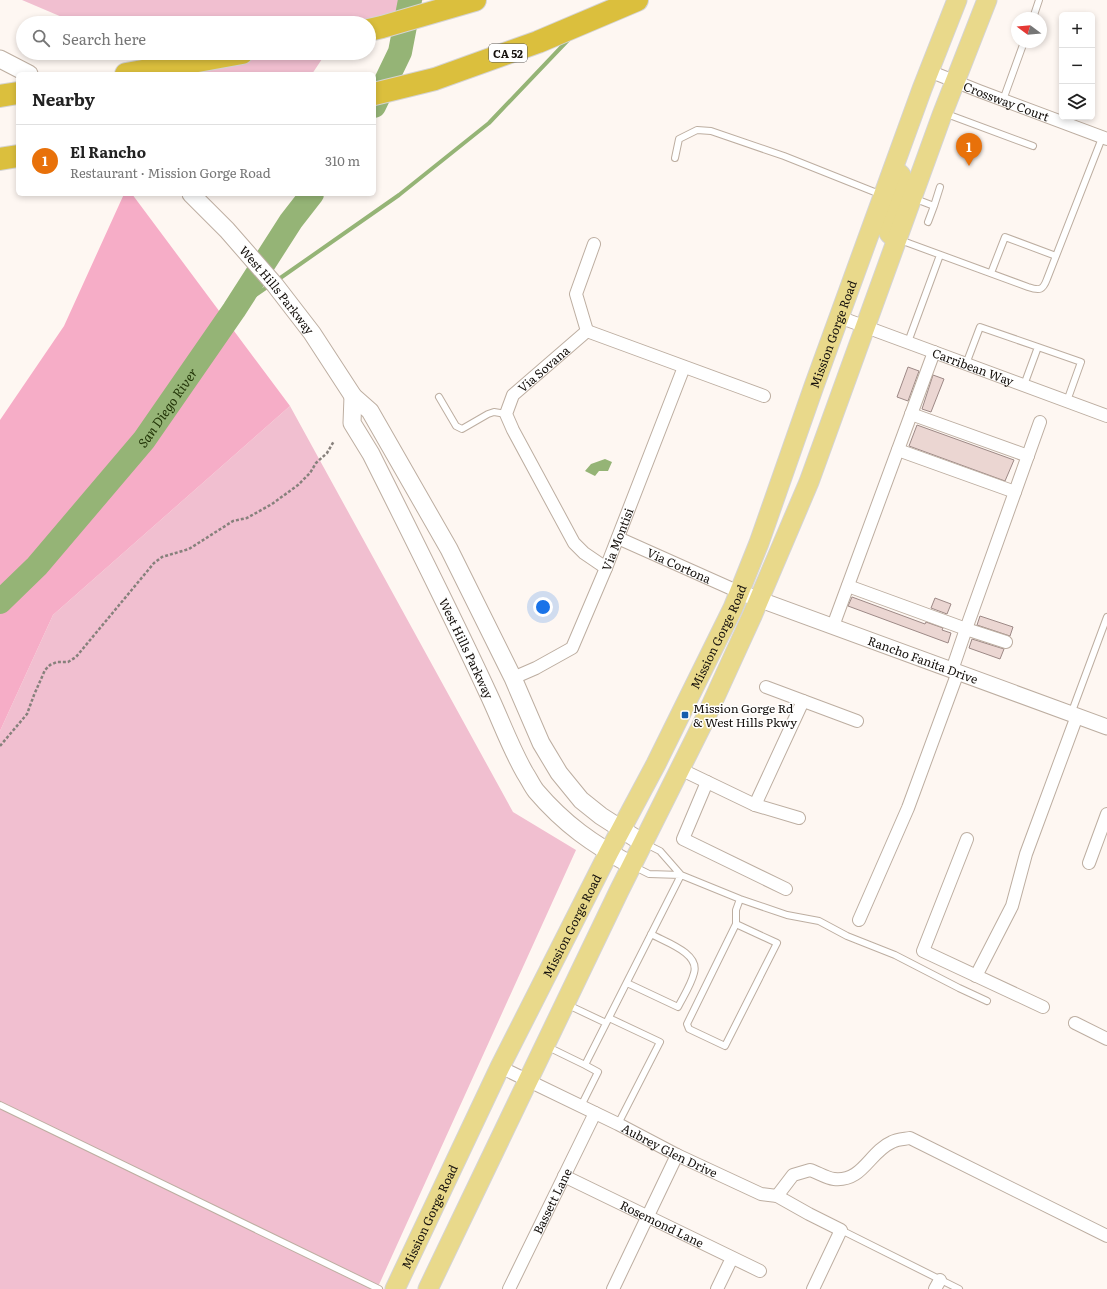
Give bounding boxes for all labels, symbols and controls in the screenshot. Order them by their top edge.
north arrow [1011,12,1047,48]
map controls [1059,12,1095,120]
button: + [1059,12,1095,48]
search box [16,16,376,60]
icon: search [30,27,52,49]
text: Search here [62,27,146,50]
road number: CA 52 [489,44,527,62]
button: − [1059,48,1095,84]
street label: Crossway Court [961,77,1052,126]
button: layers [1059,84,1095,120]
text: Nearby [32,86,95,111]
pin: 1 [956,133,982,166]
text: El Rancho [70,140,146,163]
text: 1 [42,151,48,170]
text: 310 m [325,151,360,170]
text: Restaurant · Mission Gorge Road [70,163,271,182]
street label: West Hills Parkway [235,242,319,338]
street label: Mission Gorge Road [805,277,861,391]
street label: Via Sovana [513,341,574,396]
street label: Carribean Way [930,343,1017,390]
water label: San Diego River [133,364,201,451]
street label: Via Montisi [597,505,638,573]
street label: Via Cortona [644,543,715,588]
street label: Mission Gorge Road [685,581,751,692]
street label: West Hills Parkway [435,595,498,702]
your location [533,597,553,617]
street label: Rancho Fanita Drive [865,631,981,688]
place label: Mission Gorge Rd & West Hills Pkwy [693,699,797,731]
marker: Mission Gorge Rd & West Hills Pkwy [680,710,690,720]
street label: Mission Gorge Road [538,870,606,981]
street label: Aubrey Glen Drive [619,1119,720,1182]
street label: Mission Gorge Road [397,1161,462,1272]
street label: Bassett Lane [528,1165,576,1237]
street label: Rosemond Lane [617,1196,707,1251]

